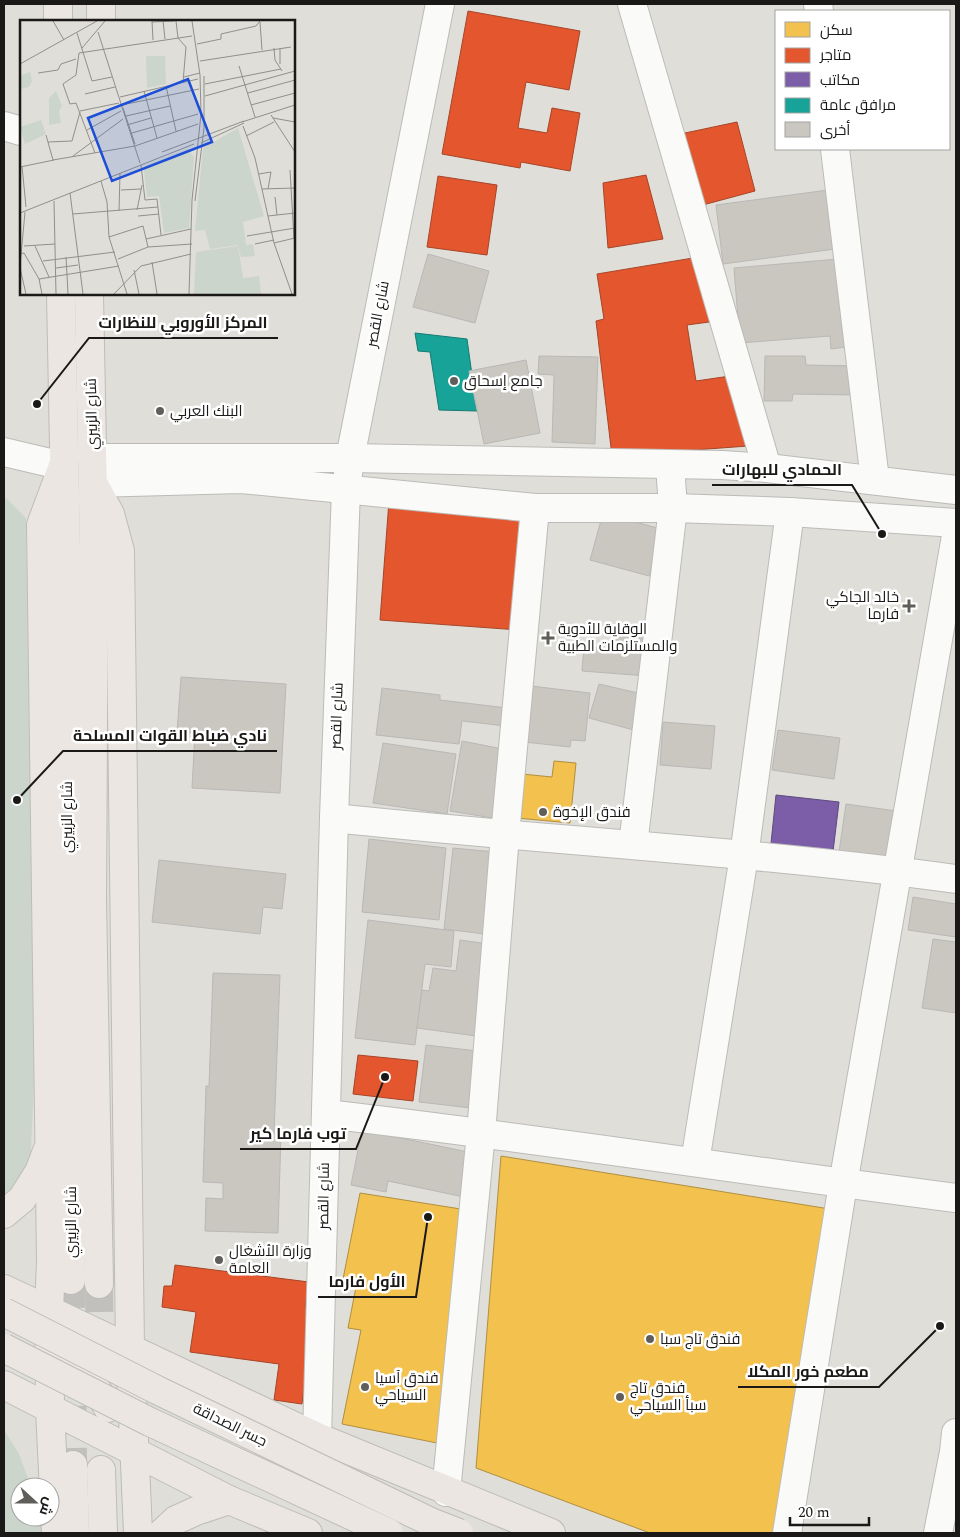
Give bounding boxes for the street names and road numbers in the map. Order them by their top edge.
street label: شارع القصر [360,279,396,350]
street label: شارع الزبيري [80,378,104,450]
street label: شارع القصر [324,682,350,751]
street label: شارع الزبيري [56,781,79,853]
street label: شارع القصر [312,1162,336,1231]
street label: شارع الزبيري [60,1186,83,1258]
street label: جسر الصداقة [189,1397,271,1453]

